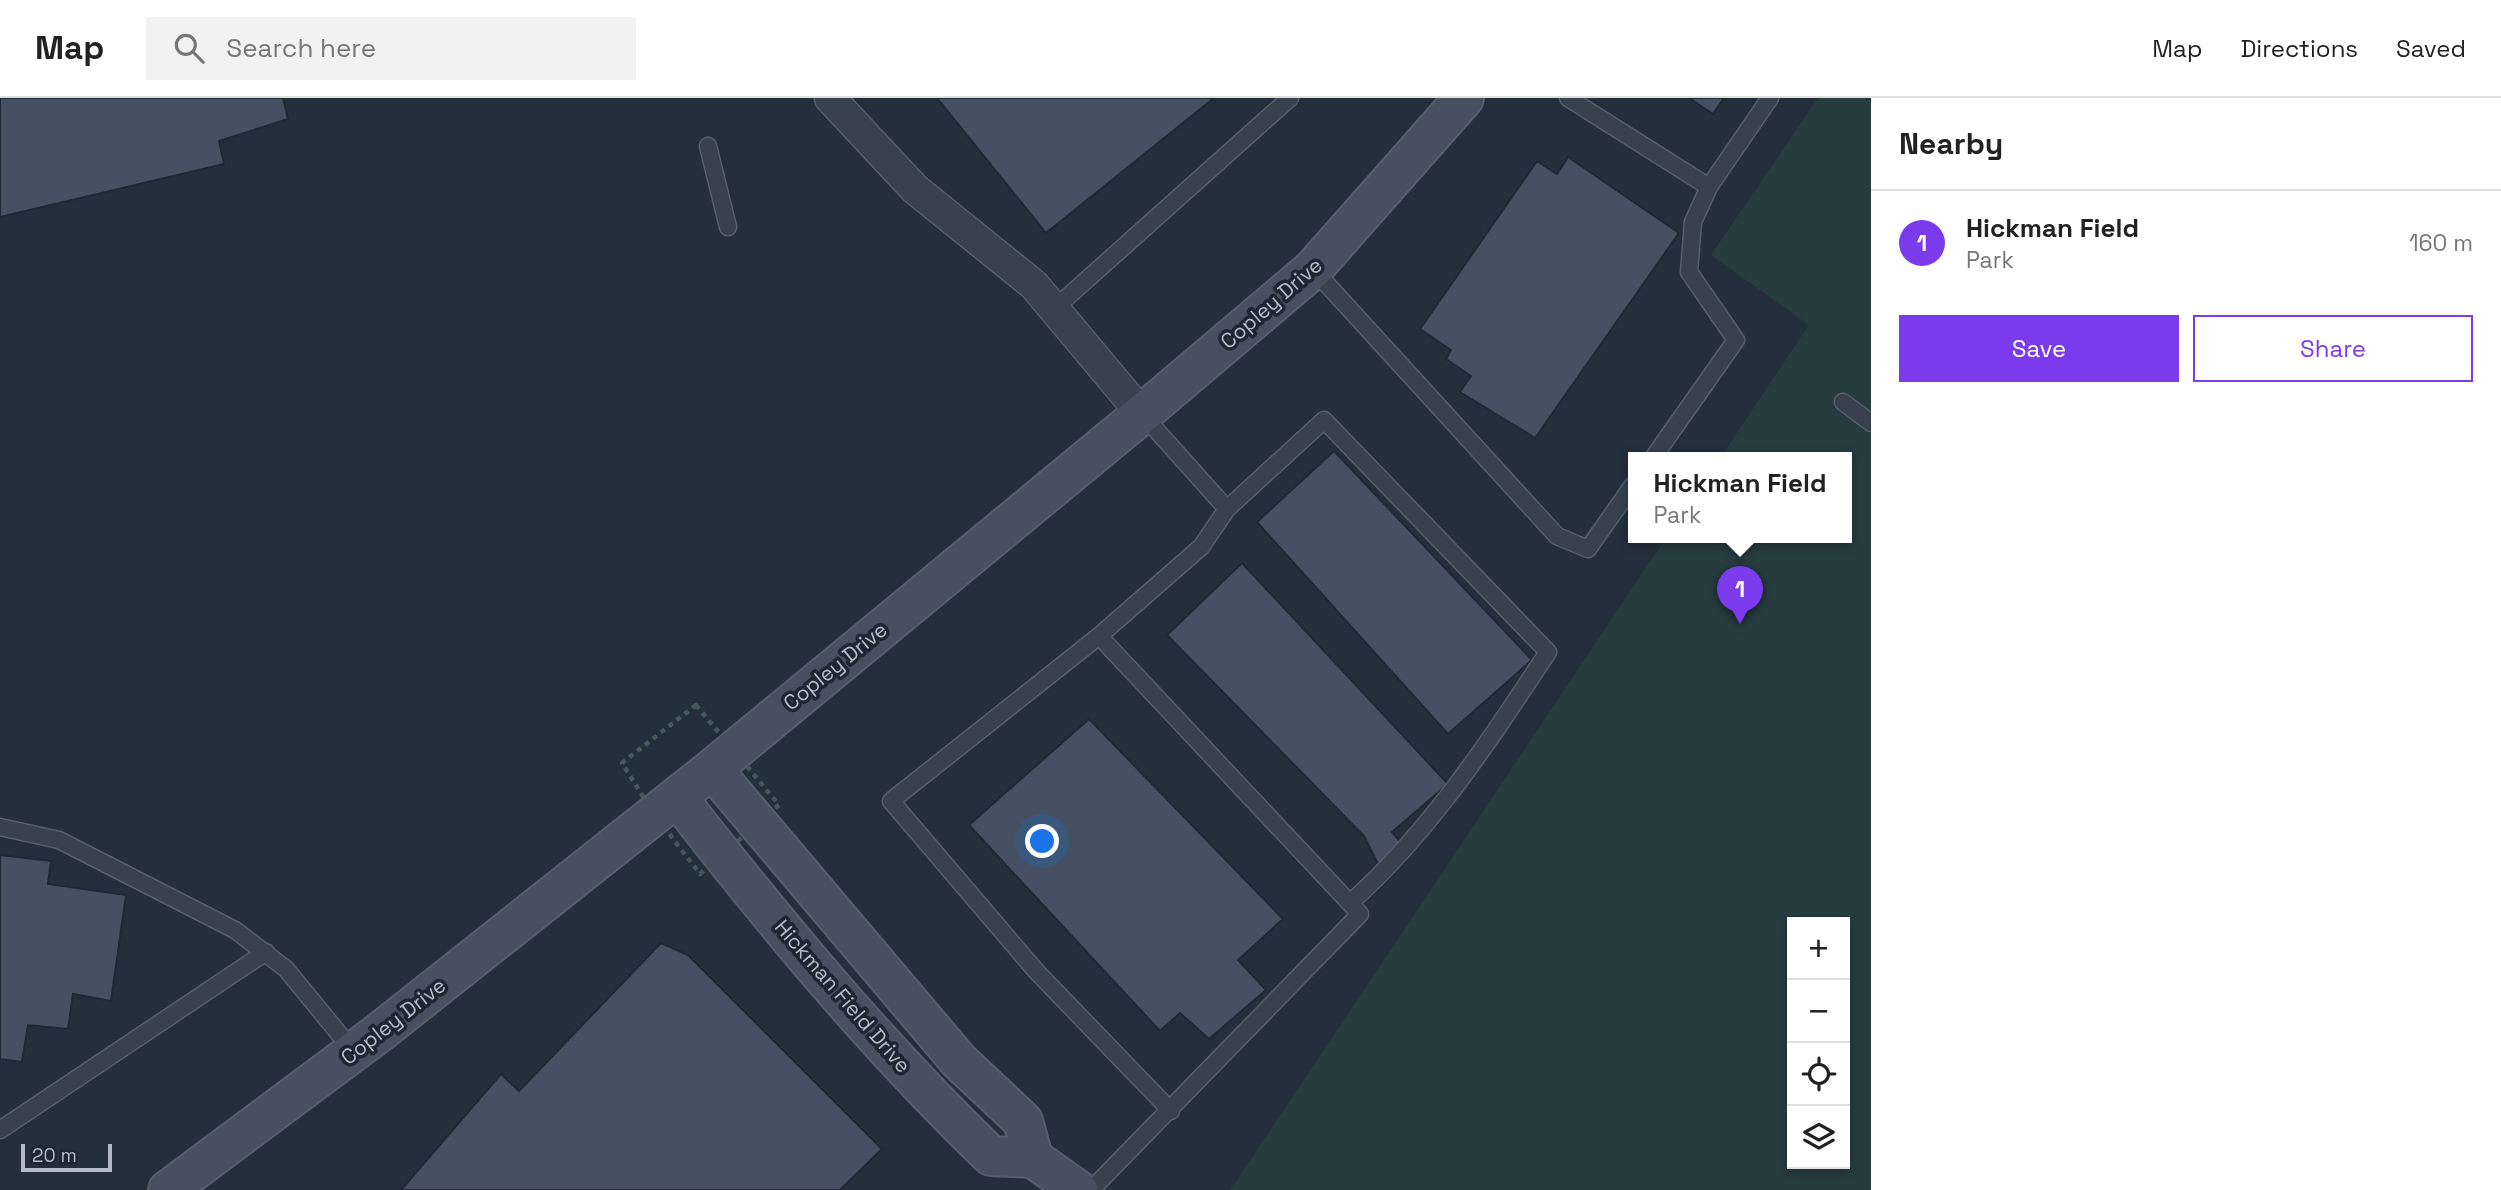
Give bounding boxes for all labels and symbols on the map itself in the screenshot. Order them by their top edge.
street label: Copley Drive [1215,251,1327,355]
pin: 1 [1717,566,1763,624]
street label: Copley Drive [777,616,893,716]
your location [1025,824,1059,858]
street label: Hickman Field Drive [769,914,917,1078]
street label: Copley Drive [335,972,451,1070]
scale bar [21,1141,112,1173]

